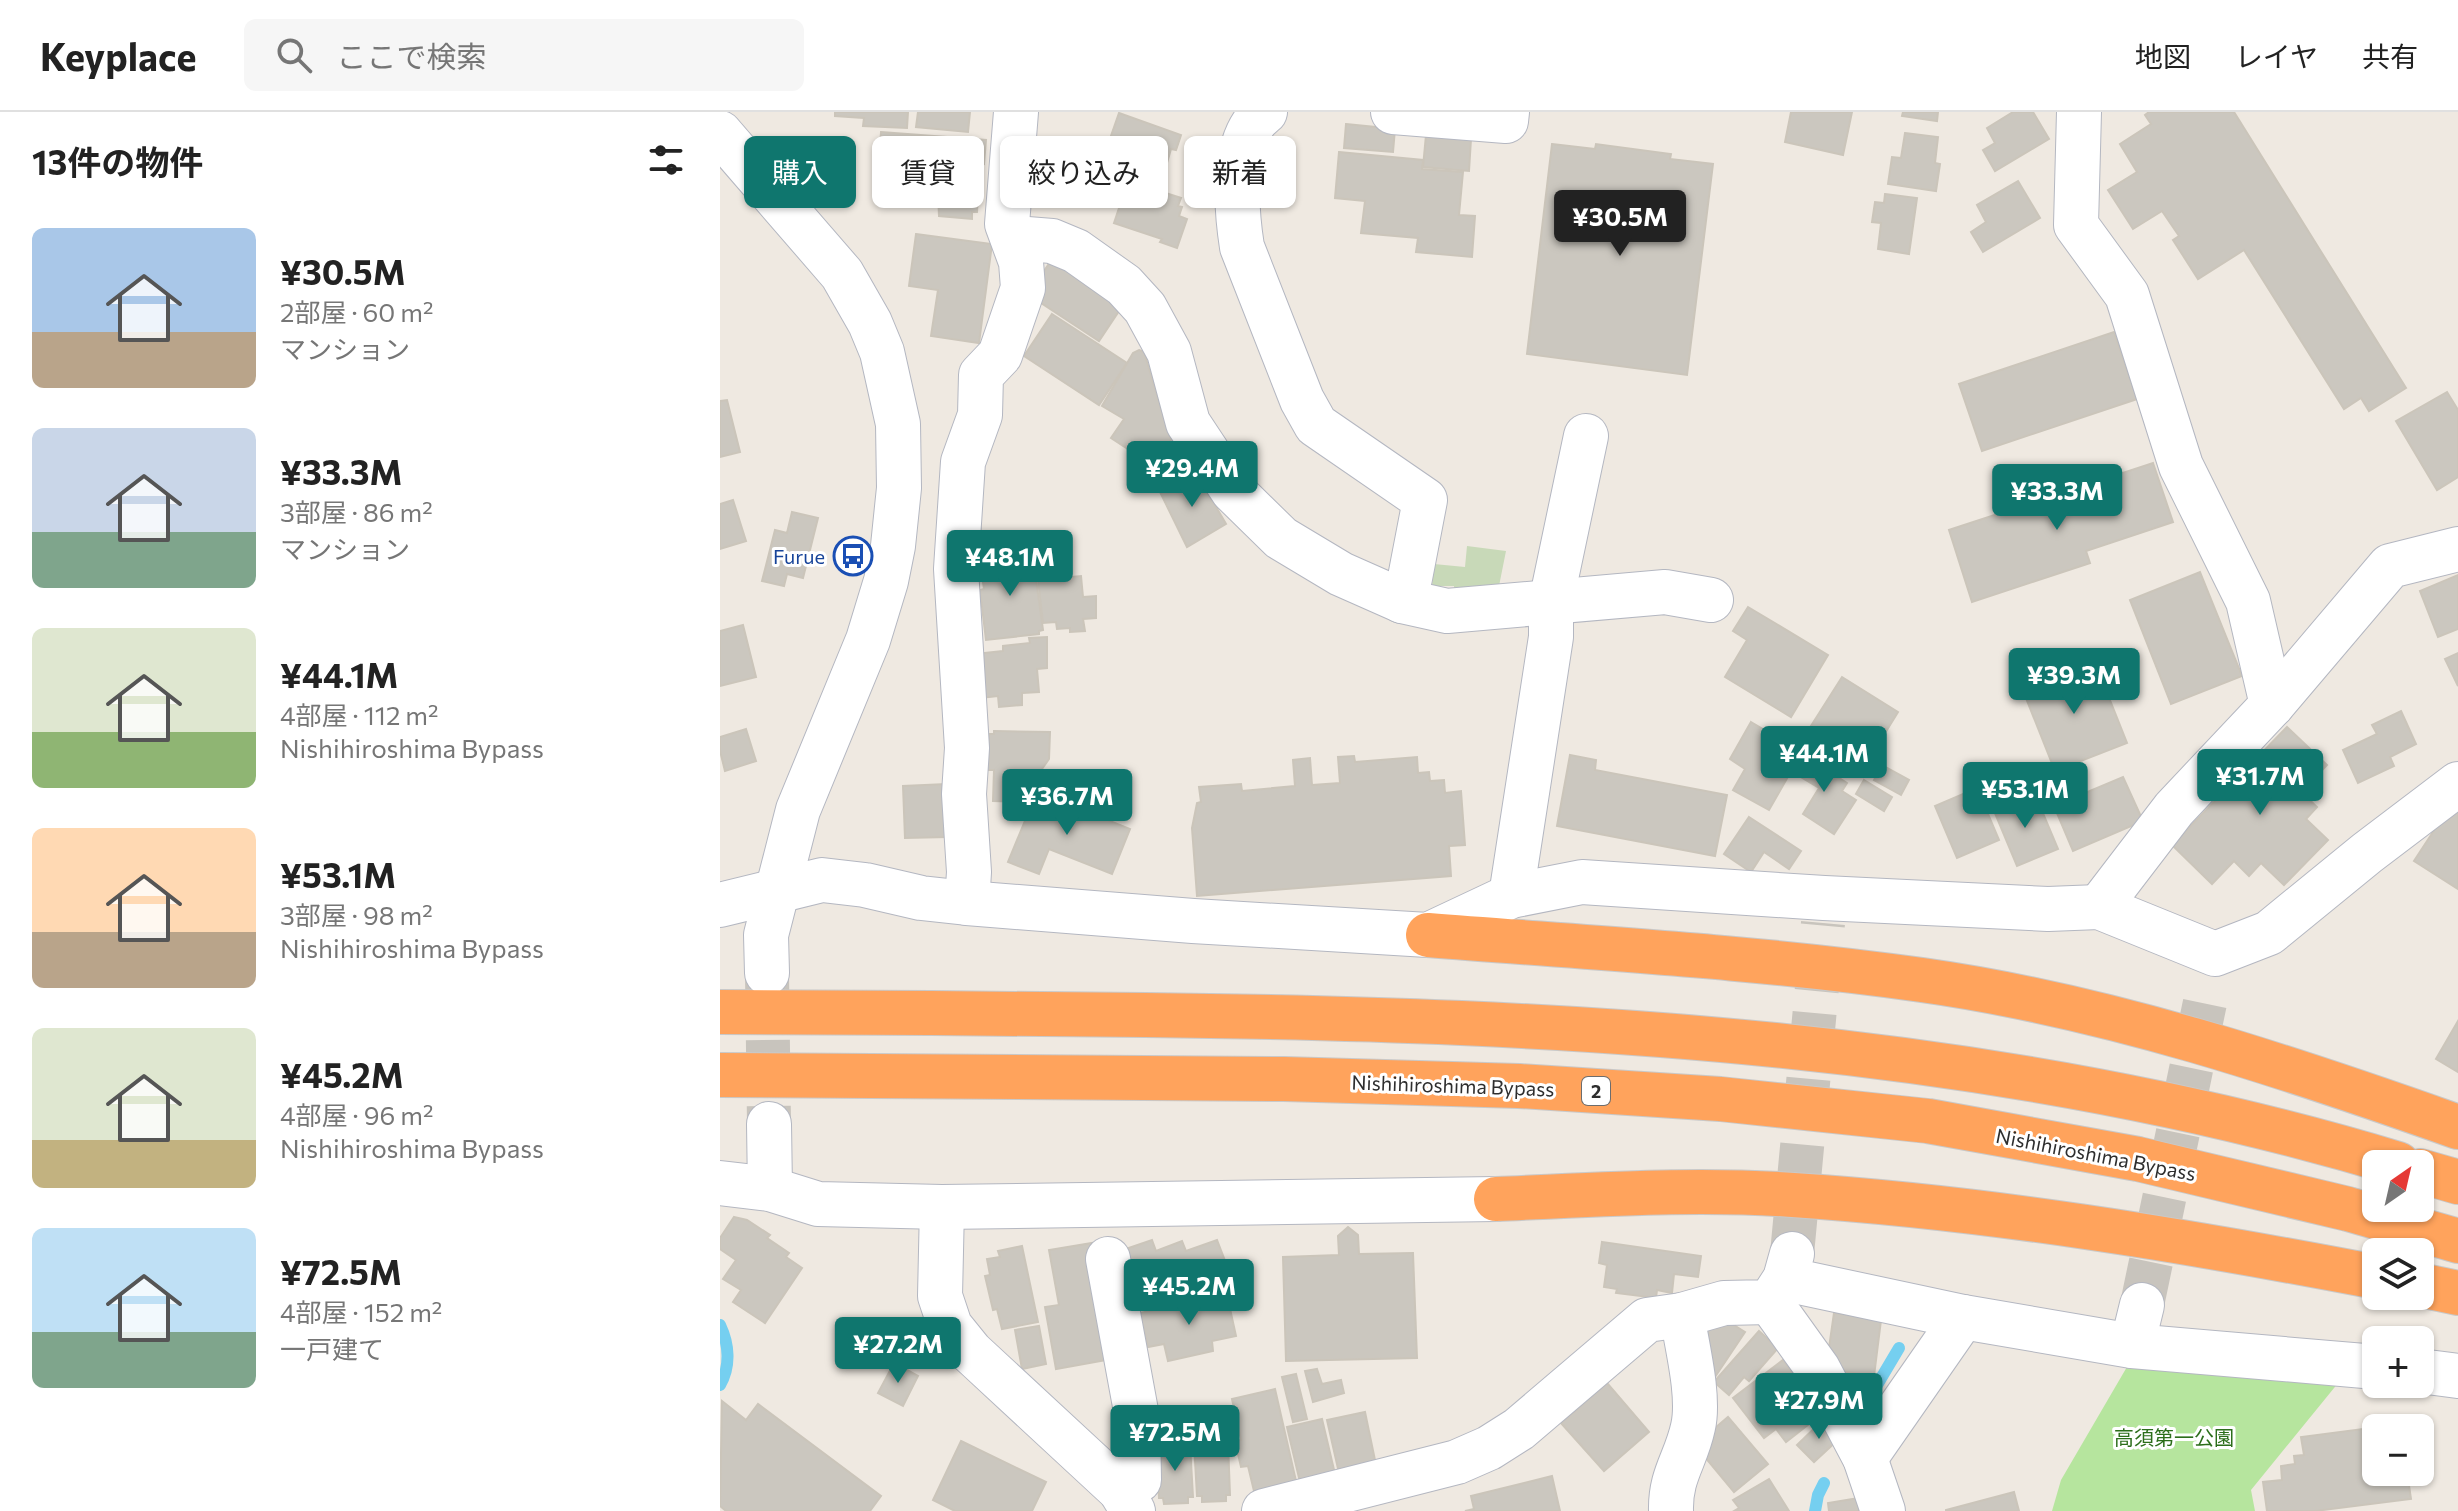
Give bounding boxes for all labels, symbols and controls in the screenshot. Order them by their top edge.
search box [244,19,804,91]
text: Keyplace [40,32,196,79]
icon: search [272,33,316,77]
text: ここで検索 [336,37,486,74]
text: 地図 [2135,39,2191,73]
text: レイヤ [2235,39,2318,73]
text: 共有 [2362,39,2418,73]
chip: 購入 [744,136,856,208]
chip: 賃貸 [872,136,984,208]
chip: 絞り込み [1000,136,1168,208]
chip: 新着 [1184,136,1296,208]
icon: filters [644,138,688,182]
text: 13件の物件 [32,140,203,182]
pin: ¥30.5M [1555,190,1685,258]
text: ¥30.5M [1572,200,1668,231]
text: ¥30.5M [280,250,405,292]
icon: home [96,260,192,356]
text: 2部屋 · 60 m² [280,296,433,327]
text: マンション [280,333,410,364]
pin: ¥29.4M [1127,441,1257,509]
text: ¥33.3M [280,450,402,492]
text: ¥29.4M [1145,451,1239,482]
icon: home [96,460,192,556]
pin: ¥33.3M [1992,464,2122,532]
text: ¥33.3M [2010,474,2104,505]
text: 3部屋 · 86 m² [280,496,433,527]
pin: ¥48.1M [945,530,1075,598]
text: マンション [280,533,410,564]
bus stop icon: Furue [832,535,874,577]
text: ¥48.1M [965,540,1055,571]
place label: Furue [773,544,825,568]
pin: ¥39.3M [2009,648,2139,716]
text: ¥44.1M [280,653,398,695]
text: ¥39.3M [2027,658,2121,689]
icon: home [96,660,192,756]
text: 4部屋 · 112 m² [280,699,438,730]
pin: ¥44.1M [1759,726,1889,794]
text: Nishihiroshima Bypass [280,732,544,763]
text: ¥44.1M [1779,736,1869,767]
pin: ¥31.7M [2195,749,2325,817]
text: ¥31.7M [2215,759,2305,790]
pin: ¥53.1M [1960,762,2090,830]
pin: ¥36.7M [1002,769,1132,837]
text: ¥53.1M [1981,772,2069,803]
text: ¥36.7M [1020,779,1114,810]
text: ¥53.1M [280,853,396,895]
icon: home [96,860,192,956]
text: 3部屋 · 98 m² [280,899,433,930]
text: Nishihiroshima Bypass [280,932,544,963]
text: ¥45.2M [280,1053,403,1095]
icon: home [96,1060,192,1156]
street label: Nishihiroshima Bypass [1351,1069,1555,1101]
road number: 2 [1582,1077,1610,1105]
text: 4部屋 · 96 m² [280,1099,433,1130]
street label: Nishihiroshima Bypass [1994,1123,2198,1185]
text: Nishihiroshima Bypass [280,1132,544,1163]
north arrow [2362,1150,2434,1222]
map controls [2362,1150,2434,1486]
button: layers [2362,1238,2434,1310]
text: ¥72.5M [280,1250,402,1292]
pin: ¥45.2M [1124,1259,1254,1327]
icon: home [96,1260,192,1356]
text: ¥45.2M [1142,1269,1236,1300]
text: 4部屋 · 152 m² [280,1296,442,1327]
pin: ¥27.2M [833,1317,963,1385]
button: + [2362,1326,2434,1398]
text: ¥27.2M [853,1327,943,1358]
text: 一戸建て [280,1333,384,1364]
pin: ¥27.9M [1754,1373,1884,1441]
text: ¥27.9M [1773,1383,1865,1414]
pin: ¥72.5M [1110,1405,1240,1473]
button: − [2362,1414,2434,1486]
text: ¥72.5M [1128,1415,1222,1446]
park label: 高須第一公園 [2114,1425,2234,1449]

